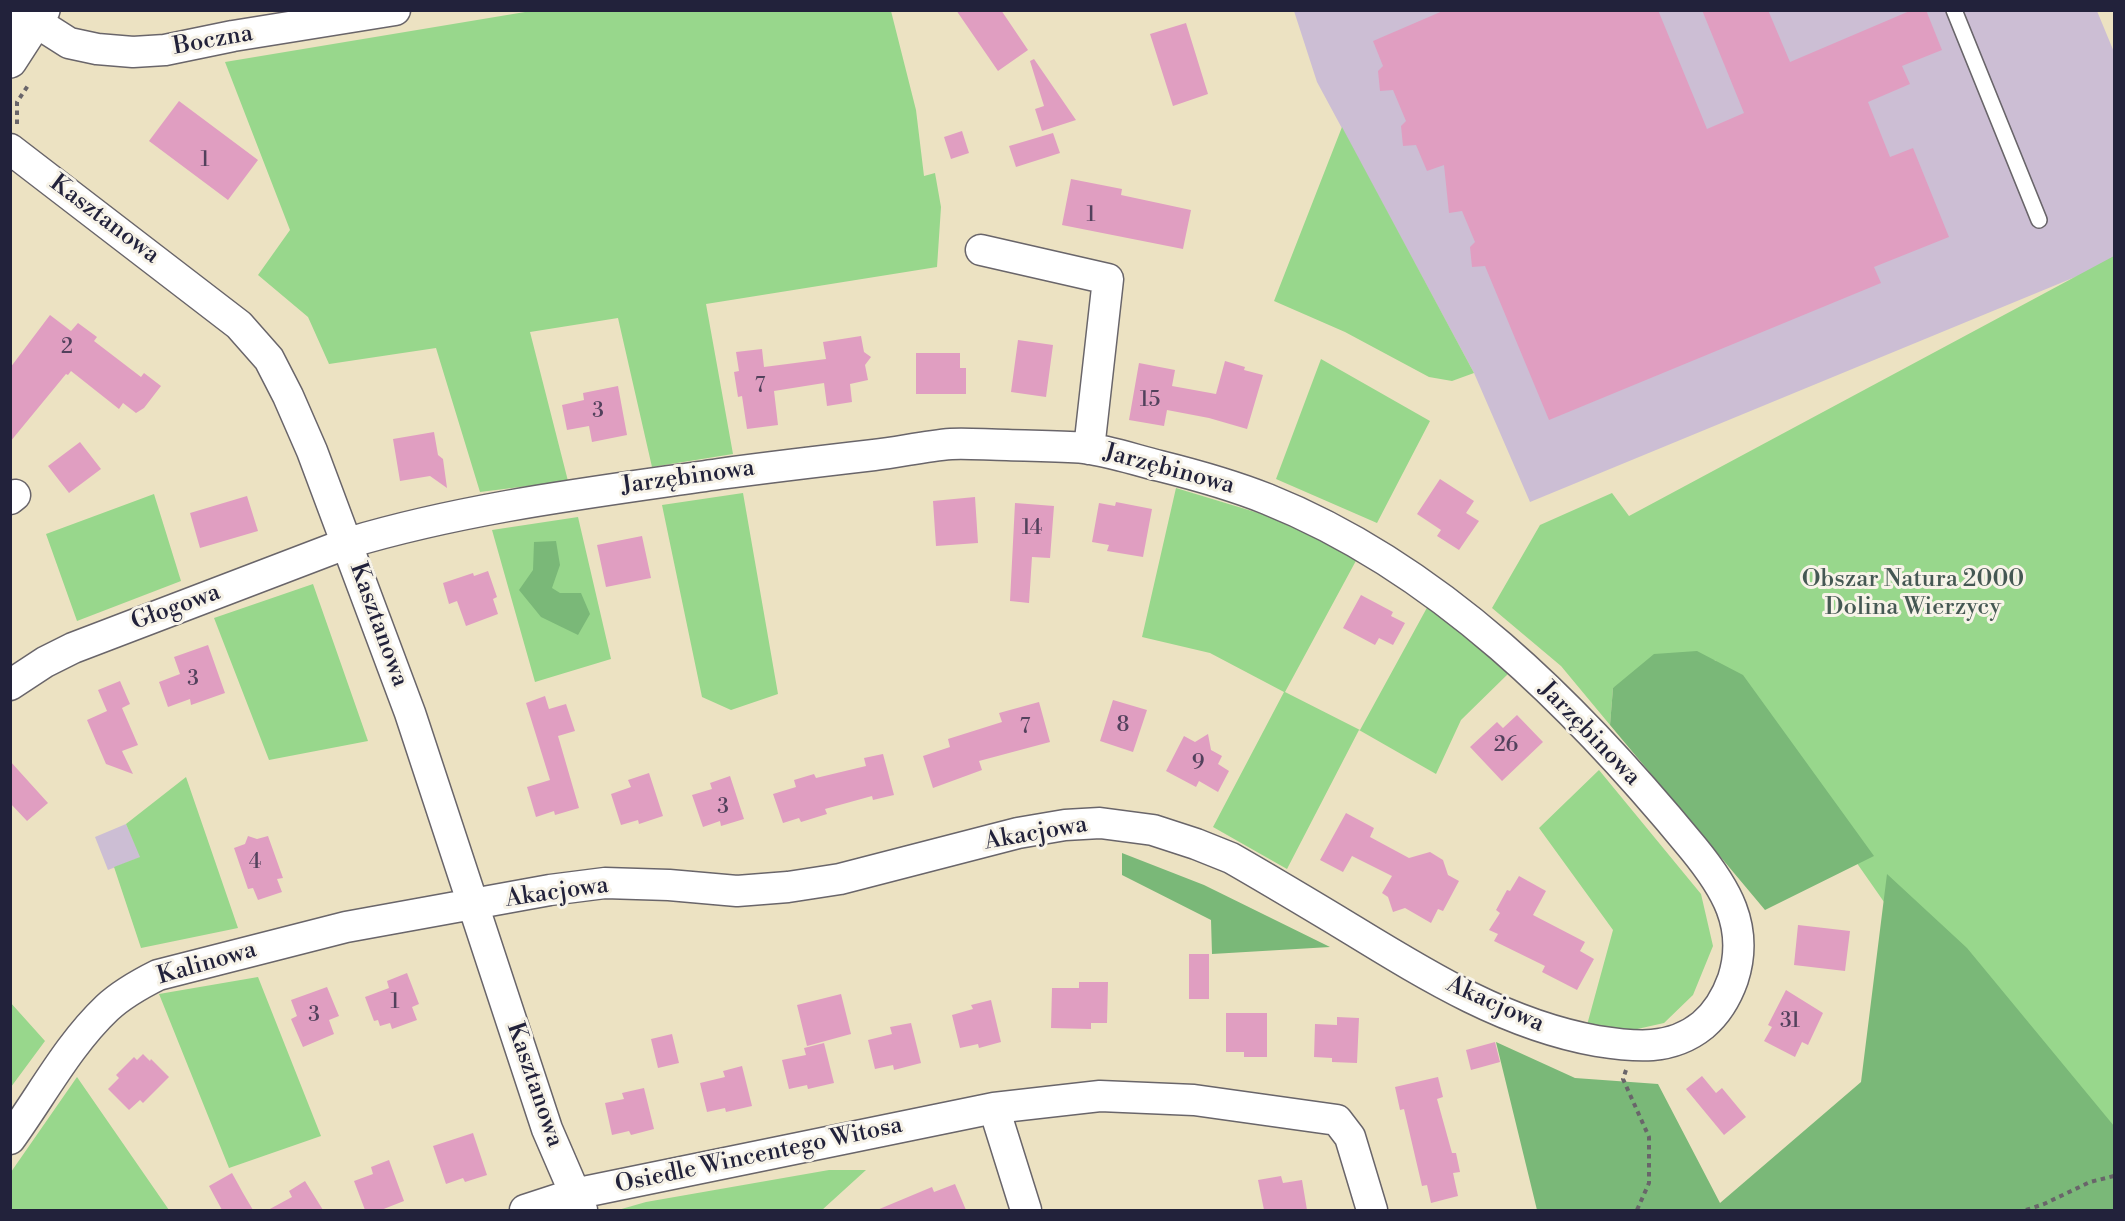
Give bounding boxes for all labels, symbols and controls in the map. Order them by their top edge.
street label: Boczna [171,20,255,62]
house number: 1 [200,148,210,174]
street label: Kasztanowa [43,169,165,271]
house number: 1 [1086,203,1096,229]
house number: 2 [61,335,73,361]
house number: 7 [755,374,765,400]
house number: 15 [1140,388,1160,414]
house number: 3 [592,399,604,425]
street label: Jarzębinowa [1100,439,1238,501]
street label: Jarzębinowa [620,454,756,502]
house number: 14 [1022,516,1042,542]
street label: Kasztanowa [342,559,414,691]
park label: Obszar Natura 2000 Dolina Wierzycy [1802,566,2024,622]
street label: Głogowa [128,579,224,637]
house number: 3 [187,667,199,693]
street label: Jarzębinowa [1532,676,1646,792]
house number: 8 [1117,713,1129,739]
house number: 7 [1020,715,1030,741]
house number: 26 [1494,733,1518,759]
house number: 9 [1192,751,1204,777]
house number: 3 [717,795,729,821]
street label: Akacjowa [982,811,1090,857]
house number: 4 [249,850,261,876]
street label: Akacjowa [504,872,610,914]
street label: Kalinowa [154,936,260,992]
street label: Akacjowa [1442,971,1548,1039]
house number: 1 [390,990,400,1016]
house number: 3 [308,1003,320,1029]
house number: 31 [1780,1009,1800,1035]
street label: Kasztanowa [499,1019,569,1151]
street label: Osiedle Wincentego Witosa [613,1111,905,1201]

